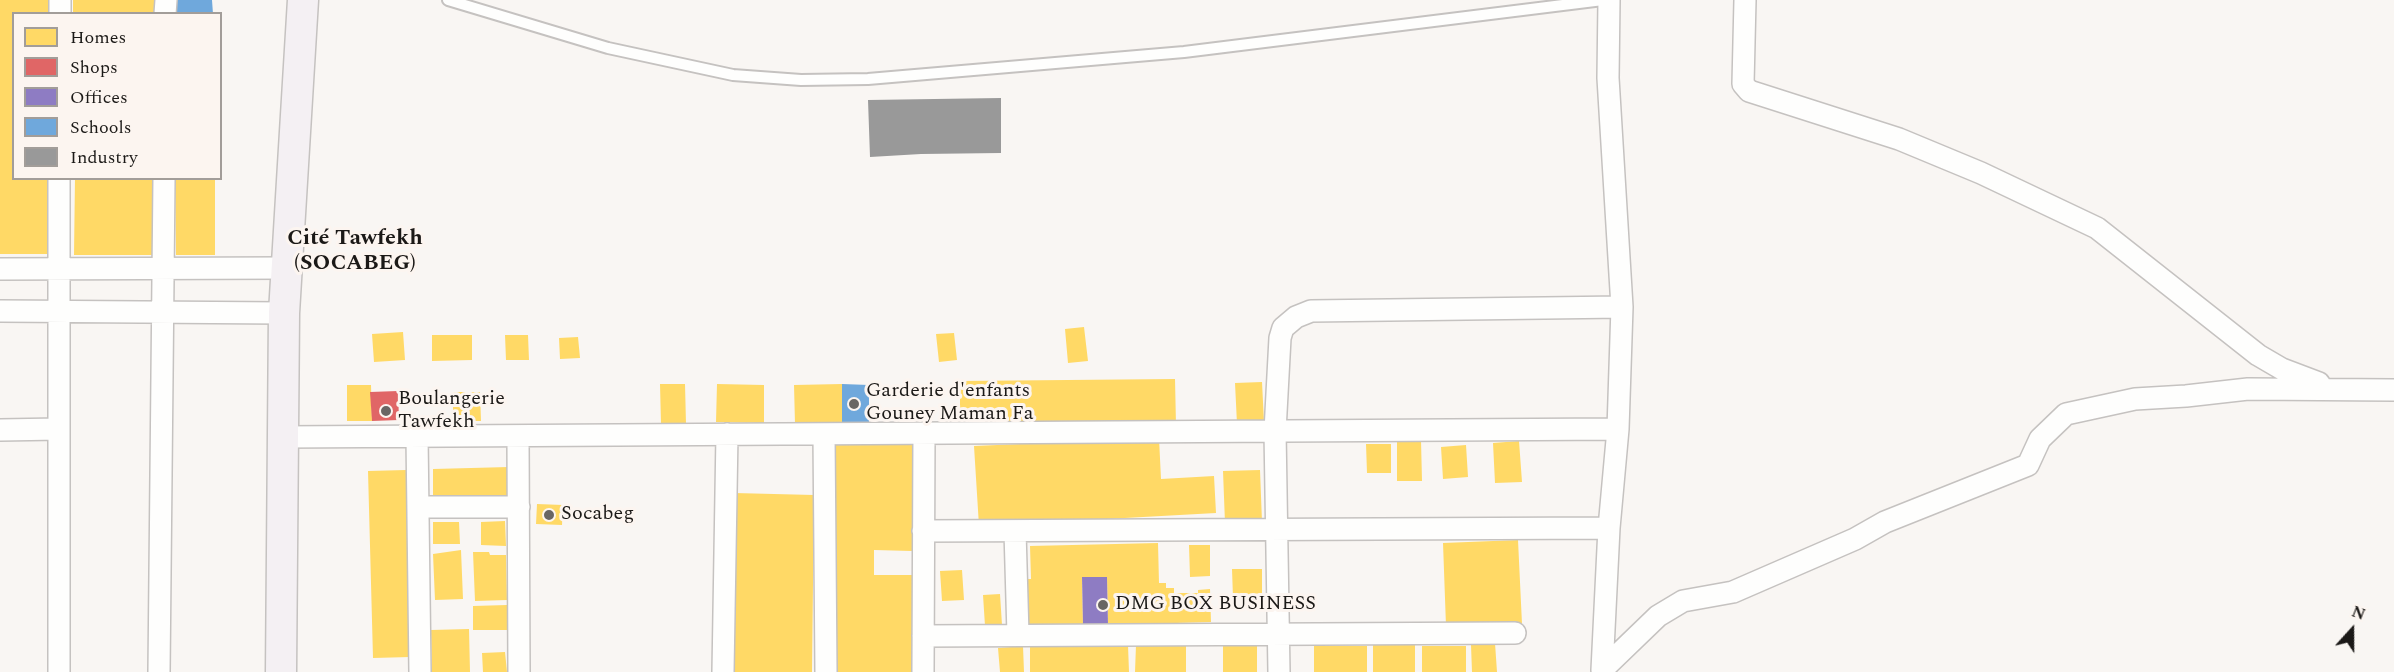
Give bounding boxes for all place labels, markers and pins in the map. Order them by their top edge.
place label: Garderie d'enfants Gouney Maman Fa [866,380,1033,427]
place label: Boulangerie Tawfekh [398,388,505,435]
marker: Garderie d'enfants Gouney Maman Fa [847,397,861,411]
marker: Boulangerie Tawfekh [379,404,393,418]
place label: Socabeg [561,503,634,527]
marker: Socabeg [542,508,556,522]
place label: DMG BOX BUSINESS [1115,593,1316,617]
marker: DMG BOX BUSINESS [1096,598,1110,612]

